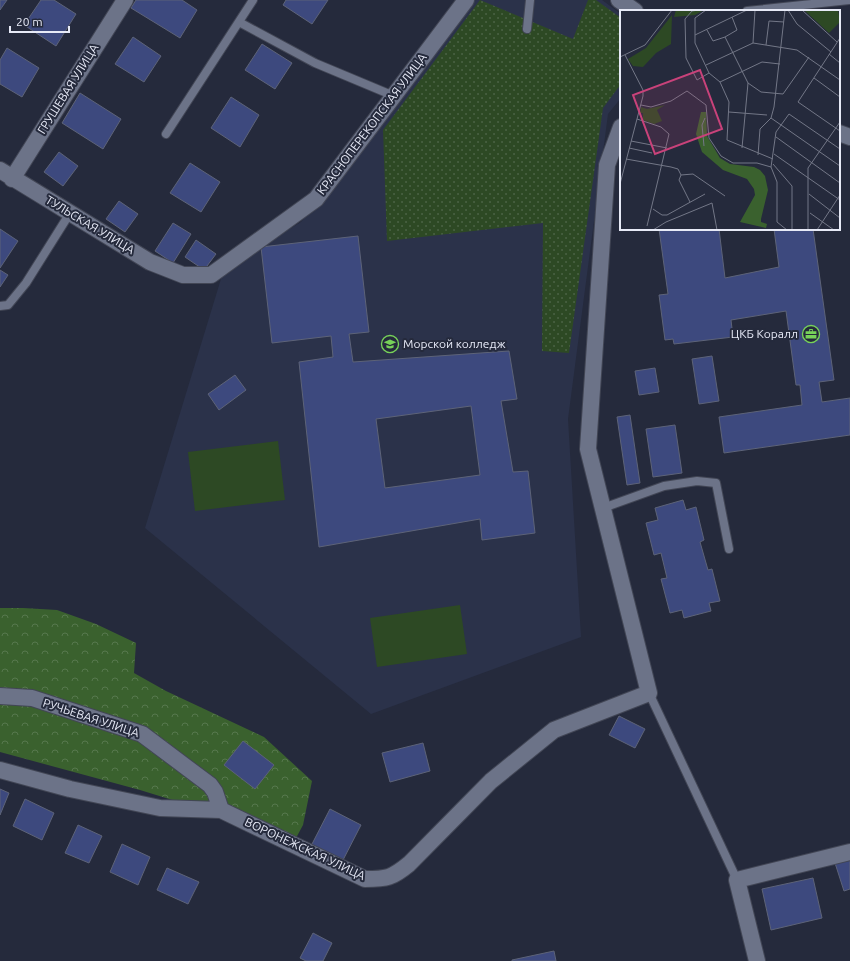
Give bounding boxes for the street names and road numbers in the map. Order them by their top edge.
street label: ГРУШЕВАЯ УЛИЦА [35,41,101,136]
street label: КРАСНОПЕРЕКОПСКАЯ УЛИЦА [314,51,429,197]
street label: ТУЛЬСКАЯ УЛИЦА [43,193,137,256]
street label: РУЧЬЕВАЯ УЛИЦА [41,696,141,739]
street label: ВОРОНЕЖСКАЯ УЛИЦА [243,815,368,882]

